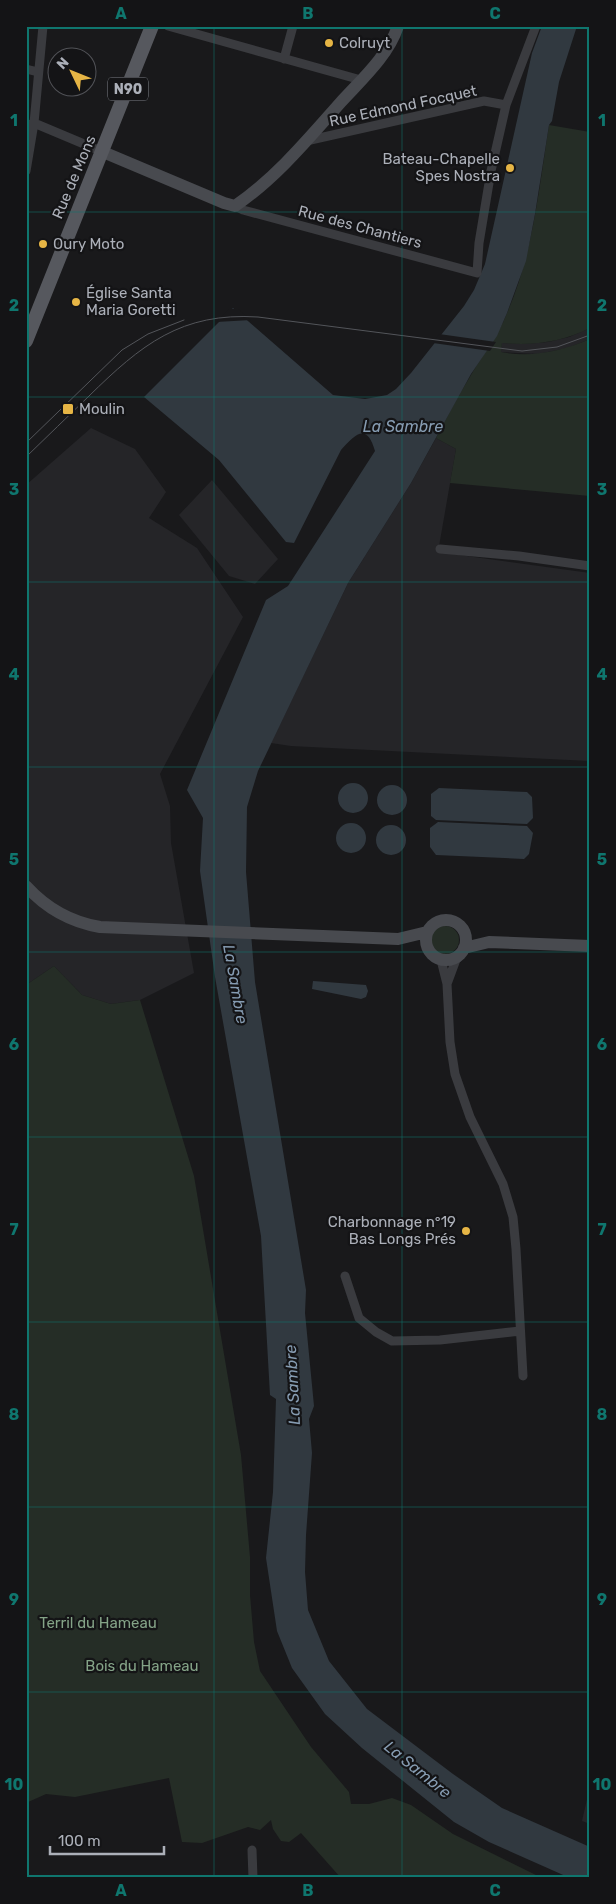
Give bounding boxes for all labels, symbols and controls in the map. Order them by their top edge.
text: A [115,4,127,23]
text: B [302,4,314,23]
text: C [489,4,501,23]
place label: Colruyt [339,34,390,52]
marker: Colruyt [323,37,335,49]
north arrow [48,48,98,98]
text: N [53,54,73,73]
road number: N90 [108,78,148,100]
street label: Rue Edmond Focquet [328,82,478,130]
text: 1 [10,111,18,130]
text: 1 [598,111,606,130]
street label: Rue de Mons [48,132,100,222]
place label: Bateau-Chapelle Spes Nostra [383,150,500,185]
marker: Bateau-Chapelle Spes Nostra [504,162,516,174]
street label: Rue des Chantiers [296,202,424,252]
place label: Oury Moto [53,235,124,253]
marker: Oury Moto [37,238,49,250]
place label: Église Santa Maria Goretti [86,284,176,319]
text: 2 [9,296,19,315]
marker: Église Santa Maria Goretti [70,296,82,308]
text: 2 [597,296,607,315]
place label: Moulin [79,400,125,418]
marker: Moulin [61,402,75,416]
water label: La Sambre [363,417,443,436]
text: 3 [9,480,19,499]
text: 3 [597,480,607,499]
text: 4 [9,665,20,684]
text: 4 [597,665,608,684]
text: 5 [9,850,19,869]
text: 5 [597,850,607,869]
water label: La Sambre [219,943,252,1025]
text: 6 [9,1035,19,1054]
text: 6 [597,1035,607,1054]
place label: Charbonnage n°19 Bas Longs Prés [328,1213,456,1248]
text: 7 [9,1220,19,1239]
text: 7 [597,1220,607,1239]
marker: Charbonnage n°19 Bas Longs Prés [460,1225,472,1237]
water label: La Sambre [281,1344,304,1426]
text: 8 [9,1405,20,1424]
text: 8 [597,1405,608,1424]
text: 9 [9,1590,19,1609]
text: 9 [597,1590,607,1609]
park label: Terril du Hameau [39,1614,157,1632]
park label: Bois du Hameau [85,1657,199,1675]
water label: La Sambre [381,1737,455,1802]
text: 10 [5,1775,24,1794]
text: 10 [593,1775,612,1794]
scale bar [50,1824,164,1856]
text: 100 m [58,1832,100,1850]
text: A [115,1881,127,1900]
text: B [302,1881,314,1900]
text: C [489,1881,501,1900]

